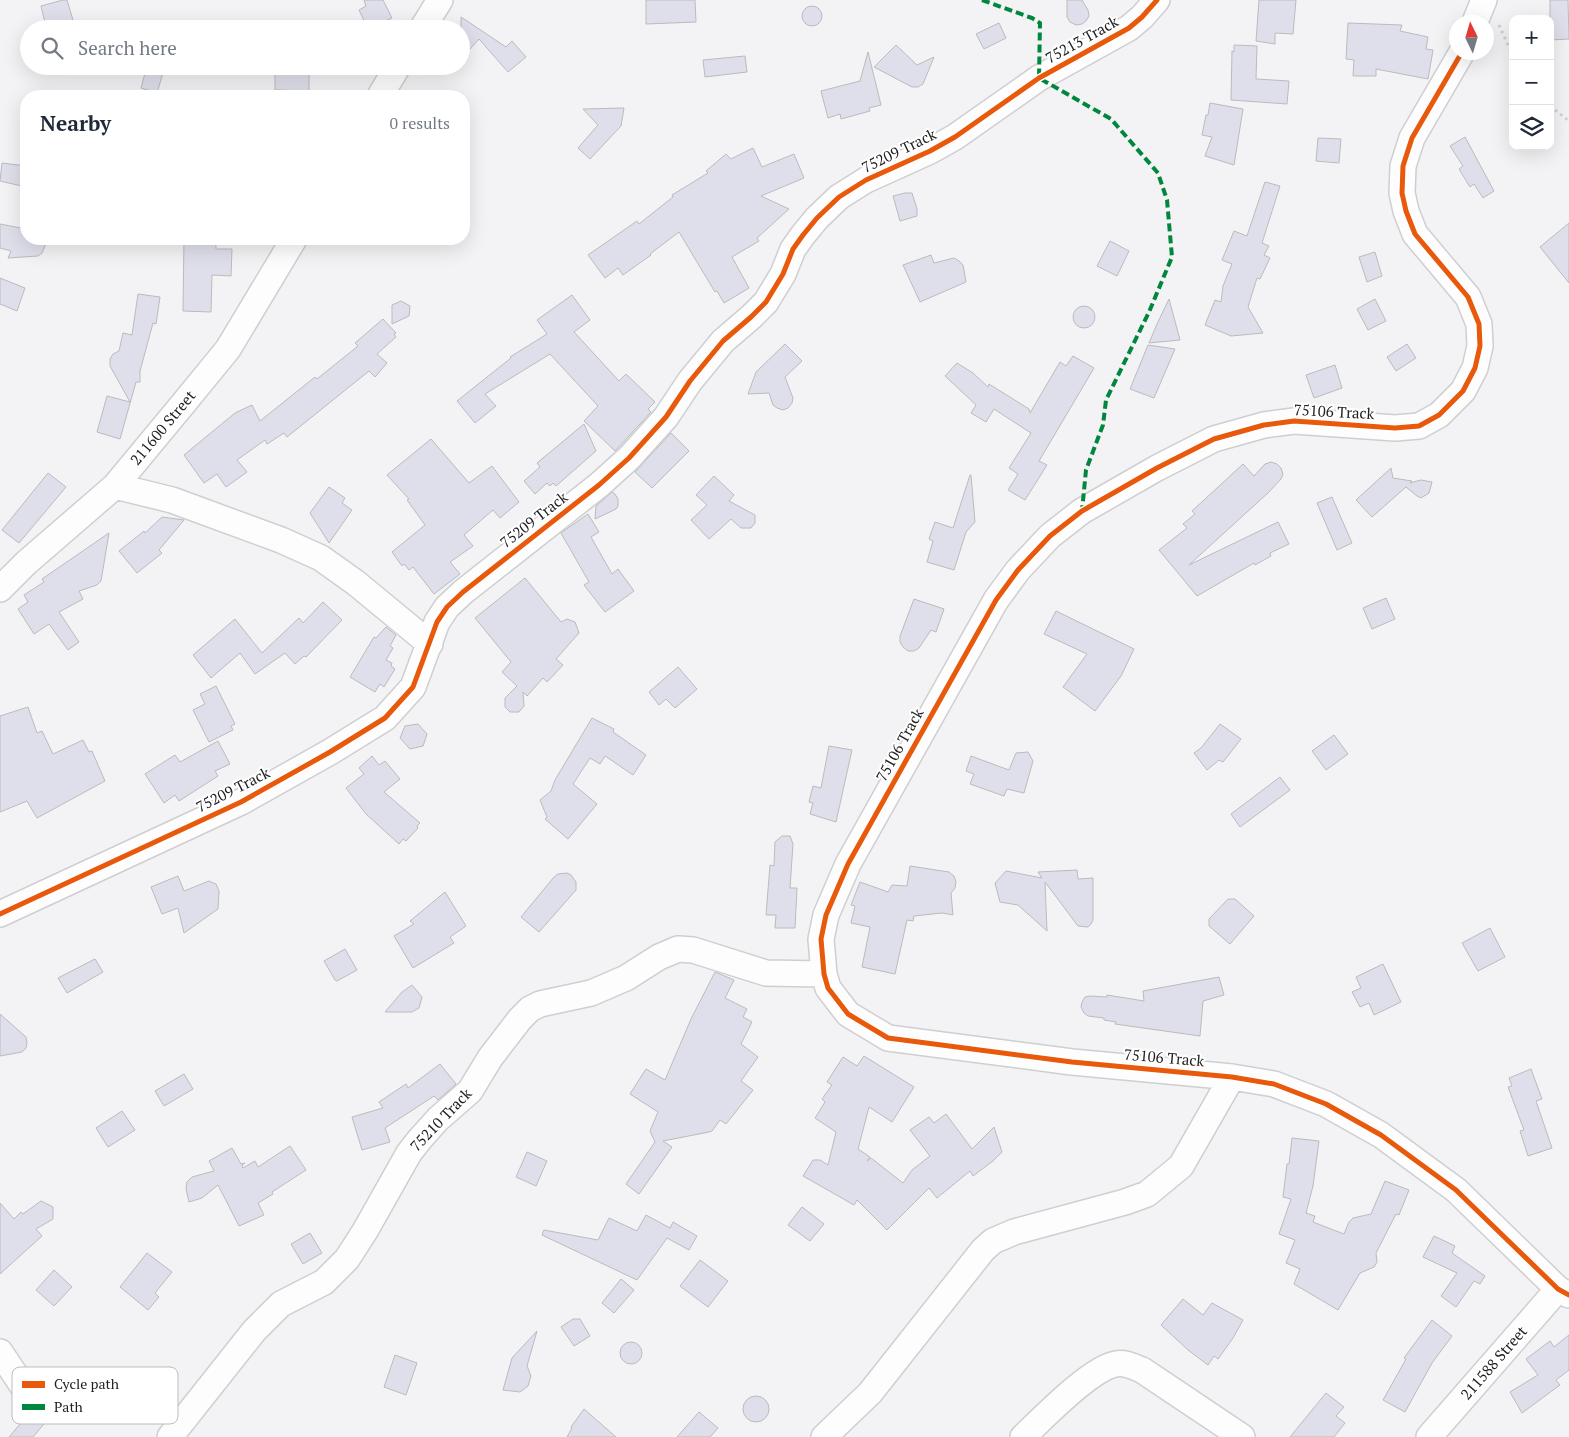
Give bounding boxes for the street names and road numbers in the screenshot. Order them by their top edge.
street label: 75213 Track [1041,11,1122,67]
street label: 75209 Track [858,123,939,177]
street label: 211600 Street [125,385,200,469]
street label: 75106 Track [1293,399,1375,423]
street label: 75209 Track [495,486,571,552]
street label: 75106 Track [871,704,928,785]
street label: 75209 Track [192,762,273,816]
street label: 75106 Track [1123,1044,1205,1070]
street label: 75210 Track [405,1083,476,1155]
street label: 211588 Street [1456,1321,1531,1403]

